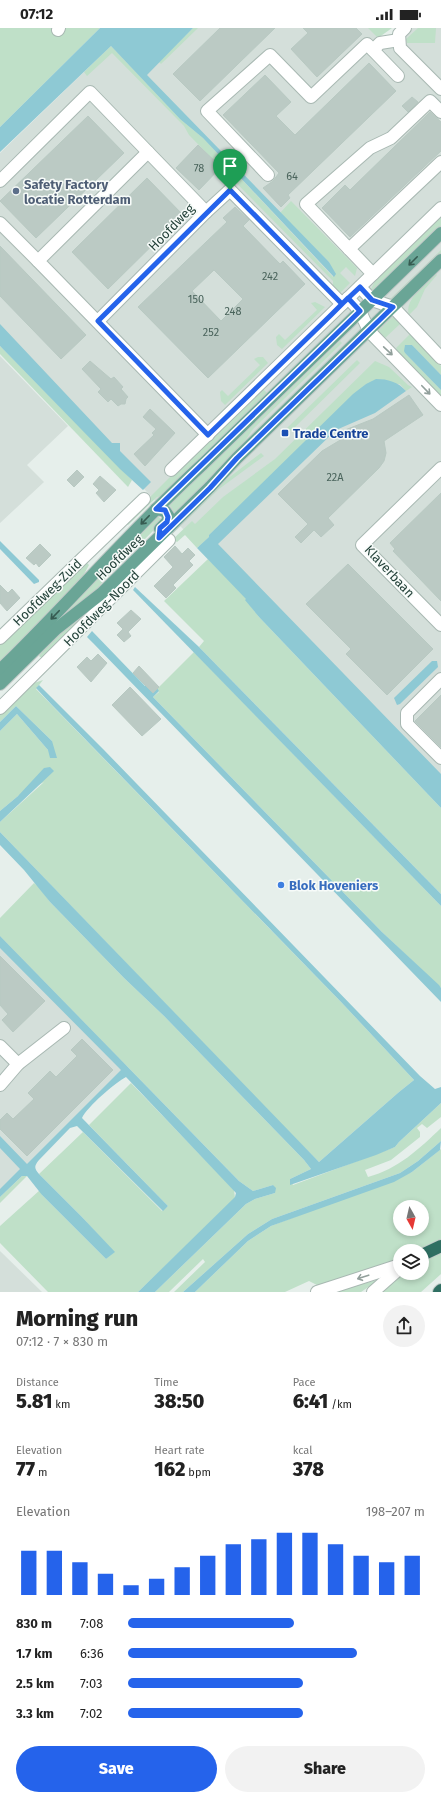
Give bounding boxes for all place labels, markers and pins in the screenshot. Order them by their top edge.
pin [213,149,247,190]
place label: Safety Factory locatie Rotterdam [24,177,131,207]
marker: Safety Factory locatie Rotterdam [11,186,21,196]
place label: Trade Centre [293,426,368,441]
marker: Trade Centre [280,428,290,438]
place label: Blok Hoveniers [289,878,379,893]
marker: Blok Hoveniers [276,880,286,890]

